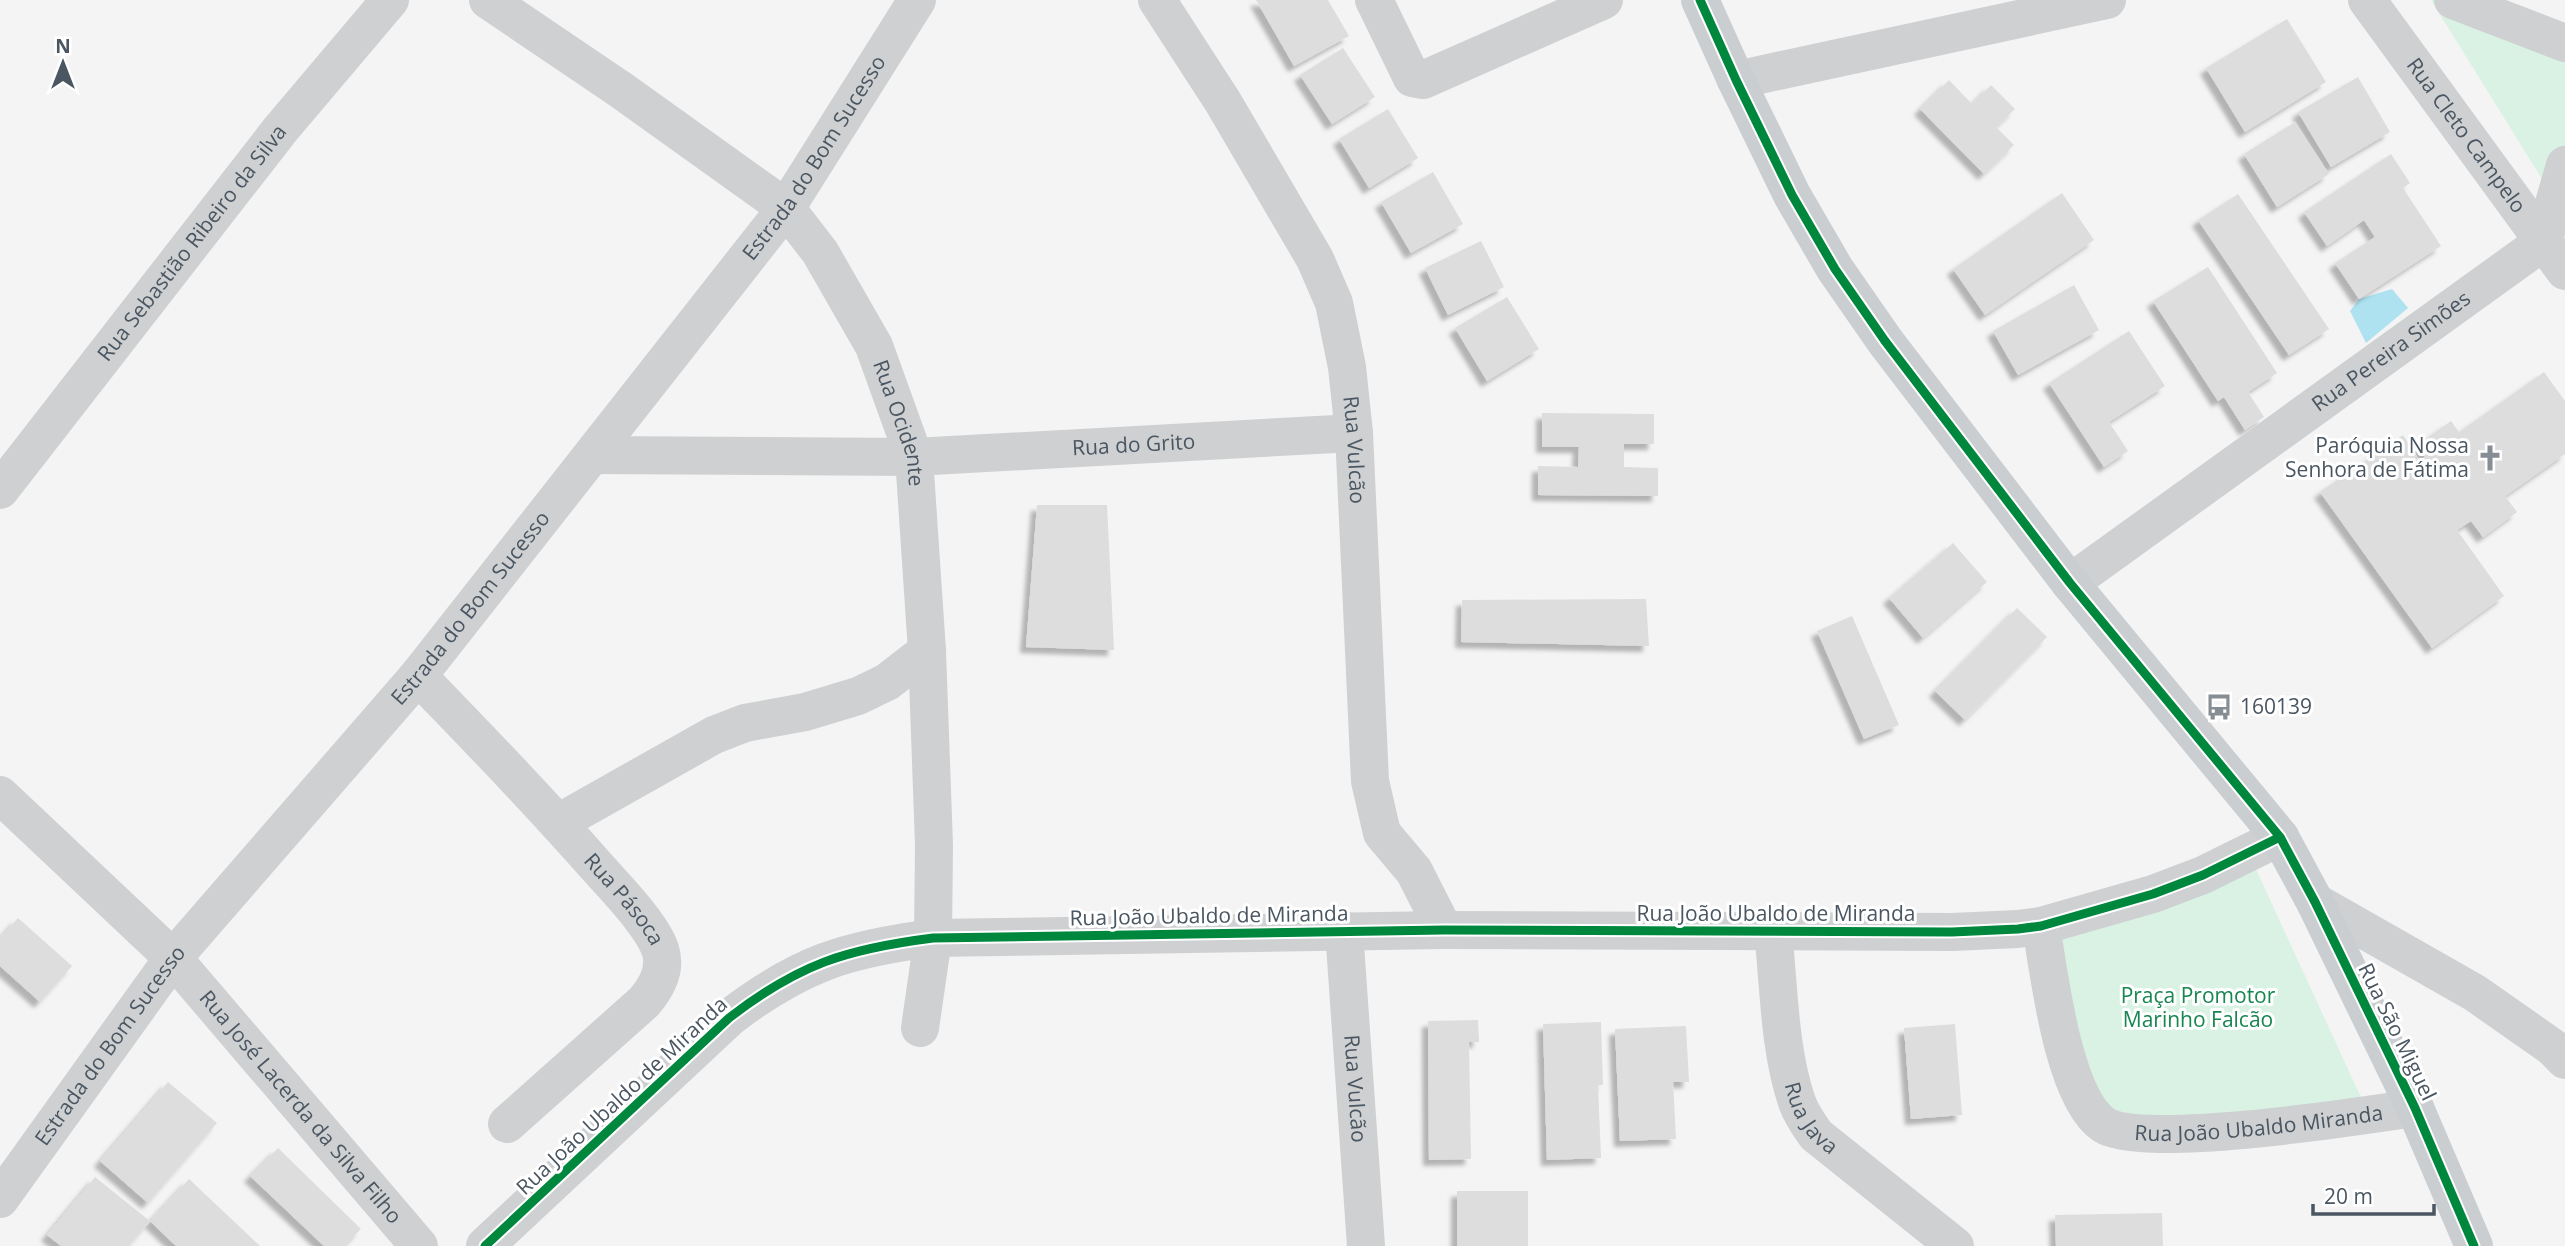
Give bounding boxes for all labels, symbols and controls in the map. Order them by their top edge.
north arrow [28,28,98,98]
text: N [55,33,71,59]
street label: Estrada do Bom Sucesso [735,50,892,265]
street label: Rua Cleto Campelo [2401,52,2533,218]
street label: Rua Sebastião Ribeiro da Silva [90,118,292,366]
street label: Rua Pereira Simões [2306,284,2476,417]
street label: Rua Ocidente [867,356,931,487]
street label: Rua Vulcão [1337,395,1372,505]
street label: Rua do Grito [1071,427,1196,461]
place label: Paróquia Nossa Senhora de Fátima [2285,431,2469,483]
church icon: Paróquia Nossa Senhora de Fátima [2475,443,2505,473]
street label: Estrada do Bom Sucesso [384,505,556,711]
bus stop icon: 160139 [2204,692,2234,722]
place label: 160139 [2240,692,2312,720]
street label: Rua Pásoca [578,847,671,950]
street label: Rua João Ubaldo de Miranda [1069,899,1349,931]
street label: Rua João Ubaldo de Miranda [1637,899,1916,927]
street label: Estrada do Bom Sucesso [28,939,191,1151]
street label: Rua São Miguel [2352,958,2443,1105]
park label: Praça Promotor Marinho Falcão [2121,981,2276,1033]
street label: Rua José Lacerda da Silva Filho [194,984,409,1229]
street label: Rua João Ubaldo de Miranda [510,990,733,1201]
street label: Rua Vulcão [1338,1034,1374,1143]
street label: Rua Java [1779,1079,1844,1160]
street label: Rua João Ubaldo Miranda [2134,1098,2385,1147]
scale bar [2313,1172,2434,1216]
text: 20 m [2324,1182,2373,1210]

